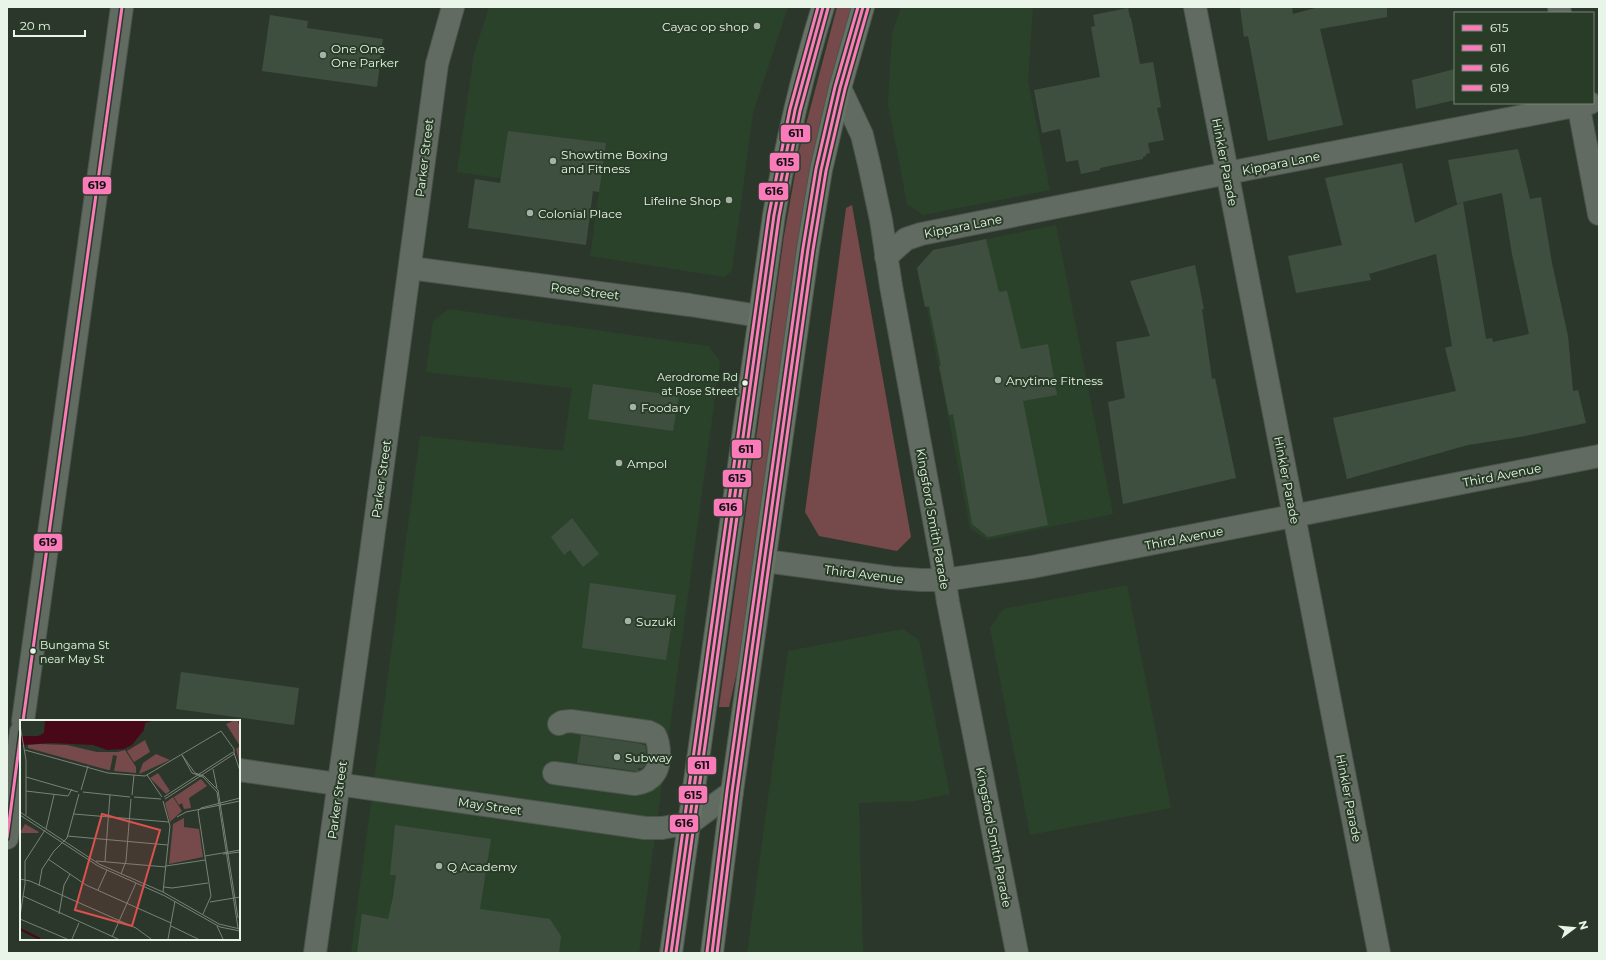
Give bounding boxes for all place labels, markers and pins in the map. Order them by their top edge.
place label: Cayac op shop [662,19,749,34]
marker: Cayac op shop [752,21,762,31]
place label: One One One Parker [331,41,399,70]
marker: One One One Parker [318,50,328,60]
place label: Showtime Boxing and Fitness [561,147,668,176]
marker: Showtime Boxing and Fitness [548,156,558,166]
place label: Lifeline Shop [643,193,721,208]
marker: Lifeline Shop [724,195,734,205]
place label: Colonial Place [538,206,622,221]
marker: Colonial Place [525,208,535,218]
place label: Aerodrome Rd at Rose Street [657,370,739,398]
place label: Anytime Fitness [1006,373,1103,388]
marker: Anytime Fitness [993,375,1003,385]
marker: Aerodrome Rd at Rose Street [740,378,750,388]
place label: Foodary [641,400,690,415]
marker: Foodary [628,402,638,412]
place label: Ampol [627,456,667,471]
marker: Ampol [614,458,624,468]
place label: Suzuki [636,614,676,629]
marker: Suzuki [623,616,633,626]
place label: Bungama St near May St [40,638,110,666]
marker: Bungama St near May St [28,646,38,656]
place label: Subway [625,750,673,765]
marker: Subway [612,752,622,762]
place label: Q Academy [447,859,517,874]
marker: Q Academy [434,861,444,871]

